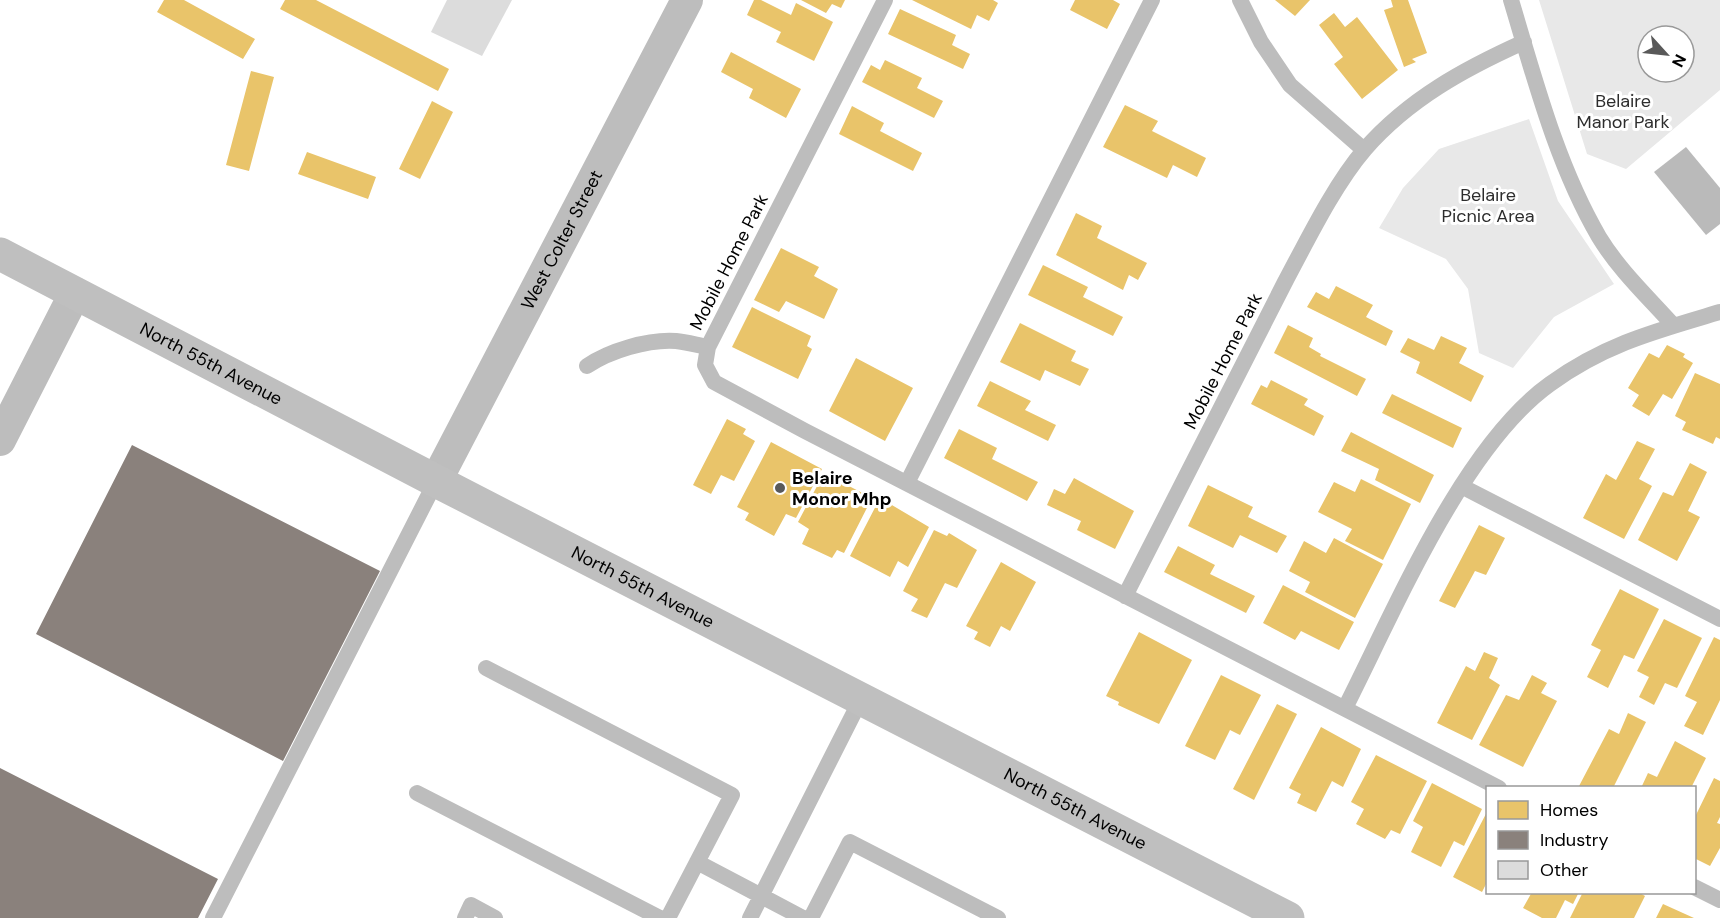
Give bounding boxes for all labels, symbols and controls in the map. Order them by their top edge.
north arrow [1636,24,1696,84]
text: N [1667,51,1691,71]
park label: Belaire Manor Park [1577,89,1669,134]
street label: West Colter Street [515,166,608,314]
park label: Belaire Picnic Area [1441,183,1535,228]
street label: Mobile Home Park [684,190,774,334]
street label: Mobile Home Park [1178,289,1268,433]
street label: North 55th Avenue [136,317,286,411]
place label: Belaire Monor Mhp [792,466,891,511]
marker: Belaire Monor Mhp [773,481,787,495]
street label: North 55th Avenue [567,540,718,634]
street label: North 55th Avenue [1000,762,1151,855]
legend [1486,786,1696,894]
text: Homes [1540,798,1598,822]
text: Industry [1540,828,1609,852]
text: Other [1540,858,1589,882]

